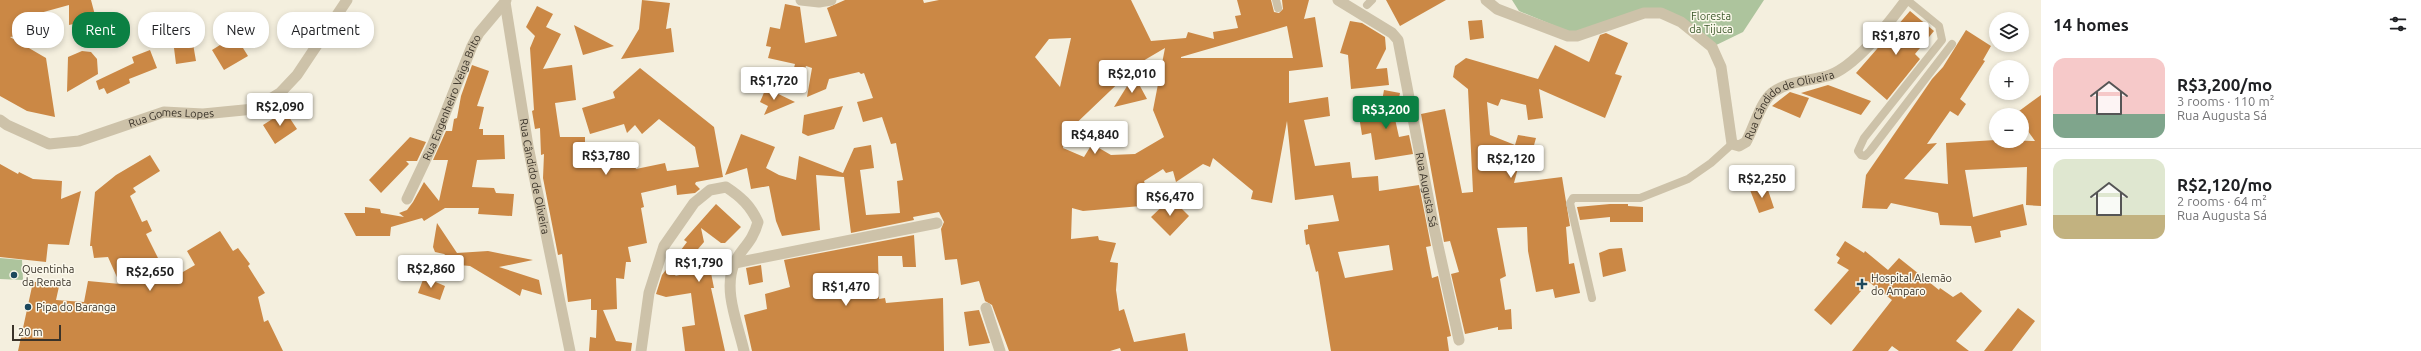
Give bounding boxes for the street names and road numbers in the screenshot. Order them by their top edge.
street label: Rua Engenheiro Veiga Brito [420,32,483,162]
street label: Rua Cândido de Oliveira [1742,68,1836,142]
street label: Rua Gomes Lopes [127,106,215,130]
street label: Rua Cândido de Oliveira [518,118,552,235]
street label: Rua Augusta Sá [1414,151,1440,228]

